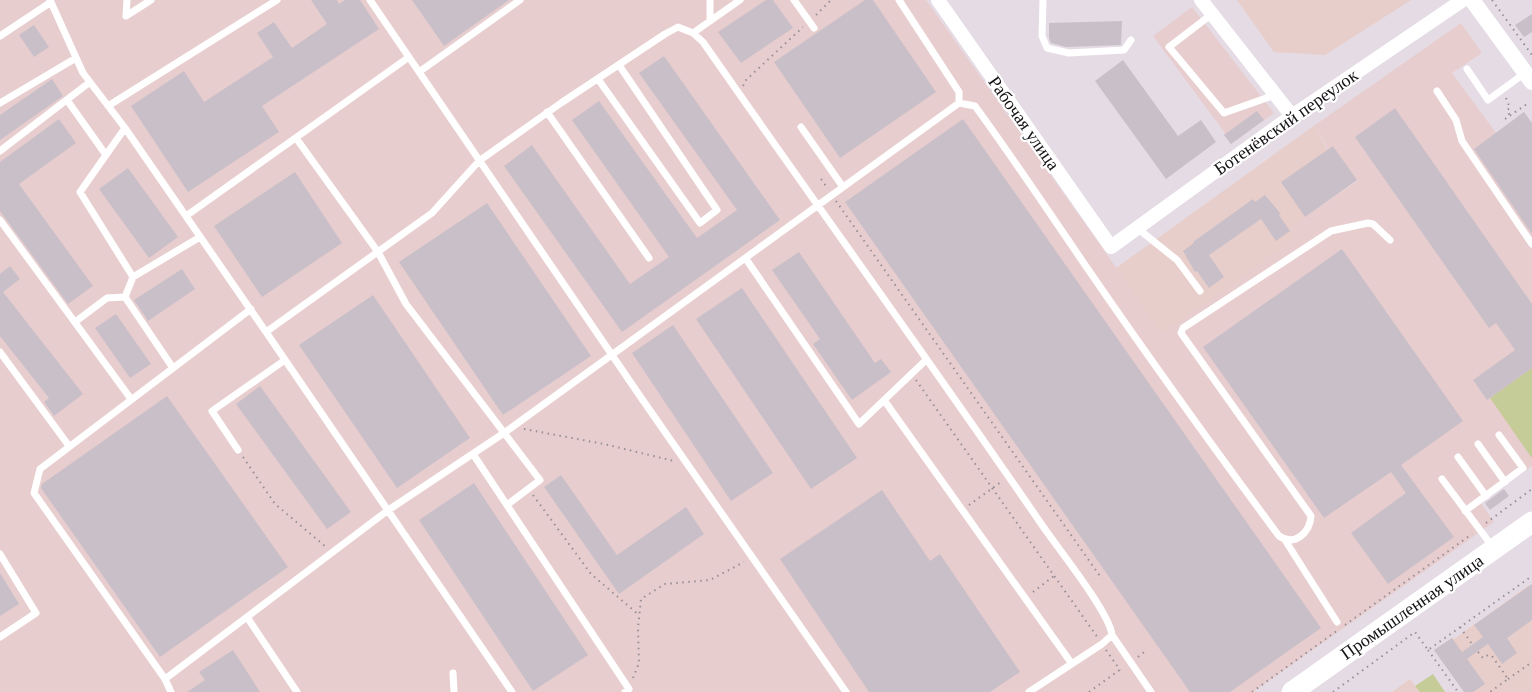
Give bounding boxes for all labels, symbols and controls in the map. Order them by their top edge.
street label: Ботенёвский переулок [1210,65,1362,179]
street label: Рабочая улица [984,72,1064,174]
street label: Промышленная улица [1337,550,1487,664]

